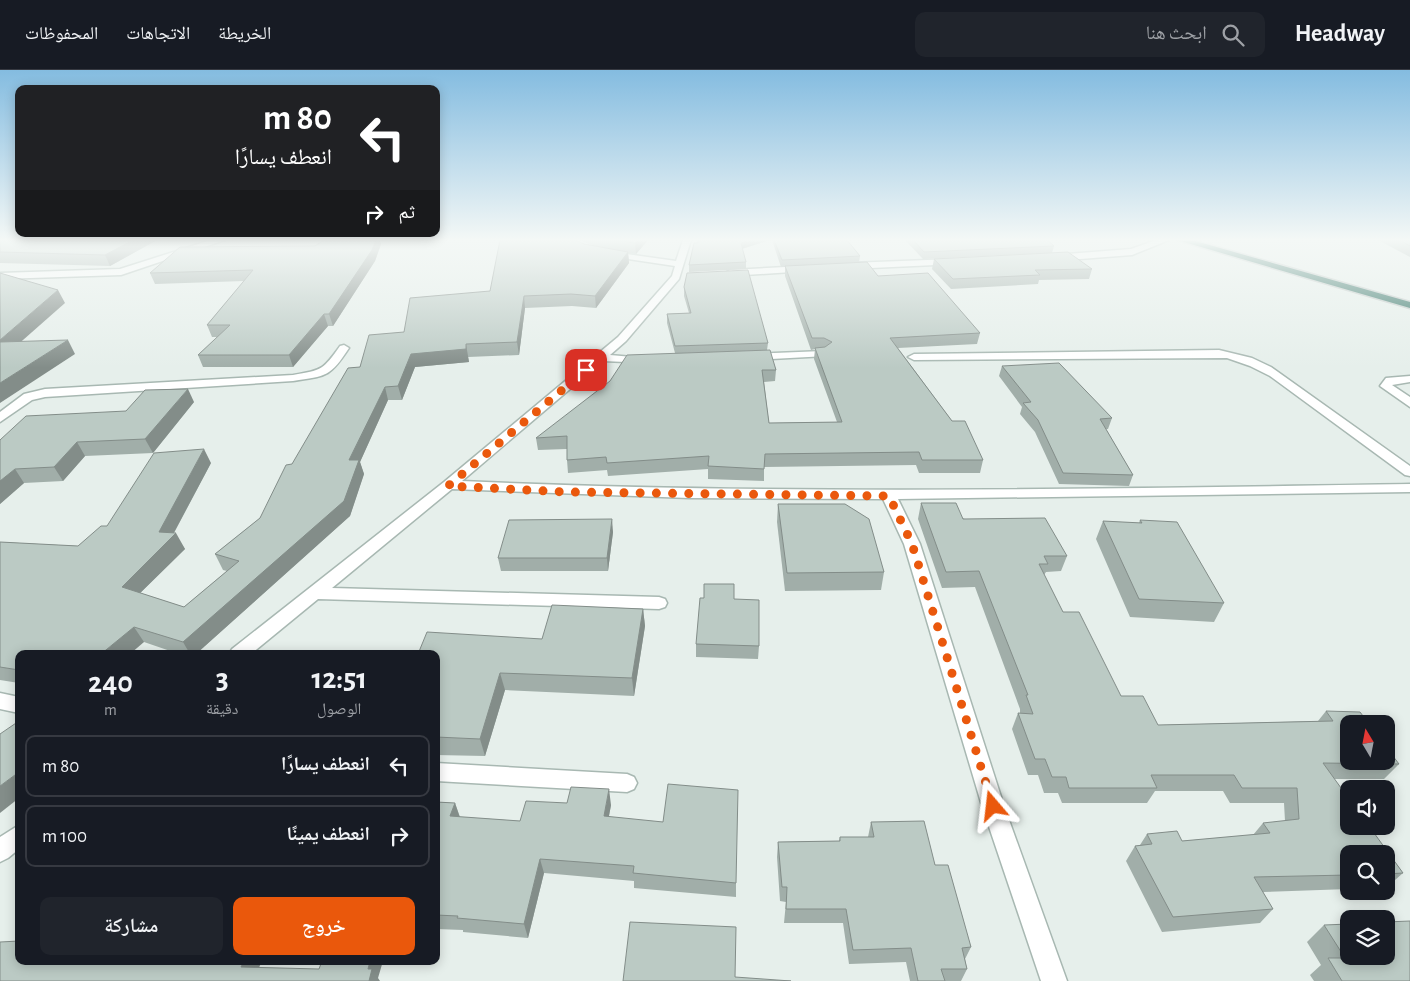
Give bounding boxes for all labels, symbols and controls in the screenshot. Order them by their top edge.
search box [915,12,1265,57]
icon: search [1219,21,1247,49]
text: Headway [1295,22,1385,46]
text: ابحث هنا [1146,24,1207,43]
text: المحفوظات [25,25,98,43]
text: الاتجاهات [126,25,190,43]
text: الخريطة [218,25,271,43]
text: 80 m [263,101,332,136]
icon: left [350,105,415,170]
text: انعطف يسارًا [235,146,332,168]
icon: right [360,200,388,228]
text: ثم [398,203,415,222]
pin [565,349,607,391]
icon: arrive [572,356,600,384]
text: 3 [216,664,229,694]
text: 12:51 [311,664,367,694]
text: 240 [88,668,133,698]
text: دقيقة [206,701,238,717]
text: الوصول [317,701,361,717]
text: m [104,702,117,718]
north arrow [1340,715,1395,770]
map controls [1340,715,1395,965]
icon: left [385,752,413,780]
text: انعطف يسارًا [281,755,370,774]
text: 80 m [42,757,79,776]
position arrow [966,779,1018,831]
button: sound [1340,780,1395,835]
icon: right [385,822,413,850]
text: انعطف يمينًا [287,825,370,844]
text: 100 m [42,827,87,846]
button: search [1340,845,1395,900]
button: مشاركة [40,897,223,955]
button: خروج [233,897,415,955]
button: layers [1340,910,1395,965]

